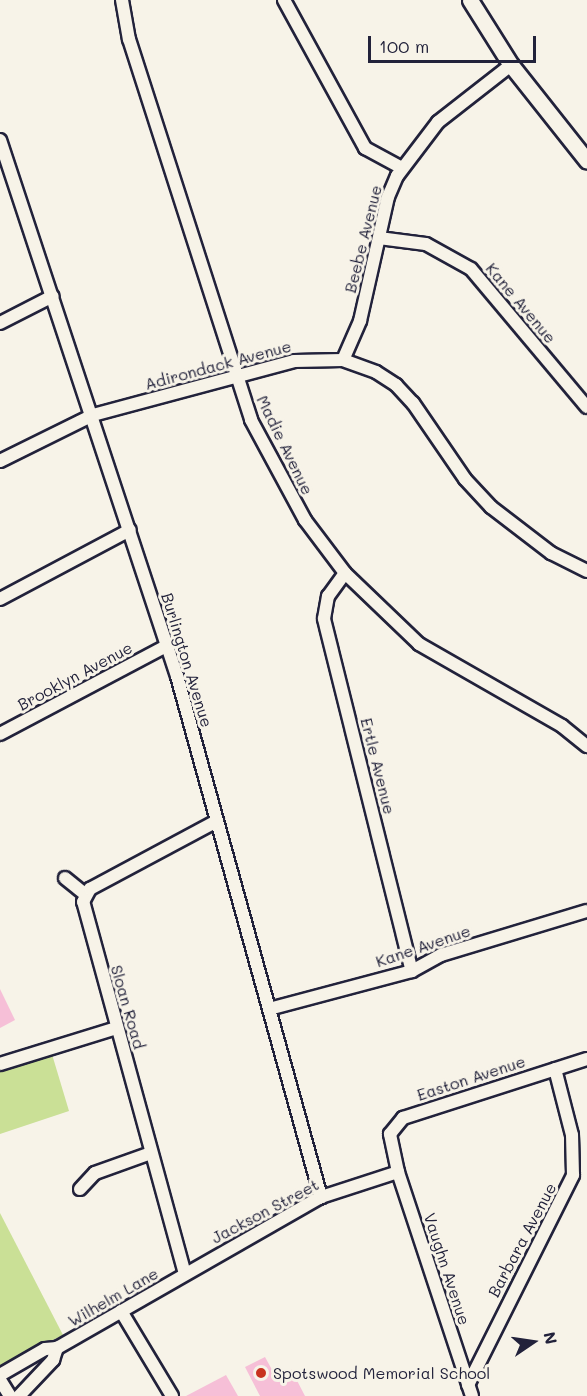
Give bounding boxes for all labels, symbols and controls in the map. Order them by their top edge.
scale bar [371,24,539,62]
text: 100 m [379,34,429,58]
street label: Beebe Avenue [340,183,386,295]
street label: Kane Avenue [482,259,560,347]
street label: Adirondack Avenue [143,336,293,394]
street label: Madie Avenue [253,392,317,498]
street label: Burlington Avenue [157,590,217,730]
street label: Brooklyn Avenue [14,638,136,714]
street label: Ertle Avenue [357,716,399,816]
street label: Kane Avenue [373,921,473,971]
street label: Sloan Road [107,963,149,1051]
street label: Easton Avenue [414,1051,528,1105]
street label: Jackson Street [208,1175,322,1247]
street label: Barbara Avenue [484,1180,560,1300]
street label: Vaughn Avenue [420,1211,474,1327]
street label: Wilhelm Lane [64,1263,162,1331]
north arrow [503,1312,563,1372]
text: N [539,1330,563,1346]
place label: Spotswood Memorial School [273,1363,490,1383]
marker: Spotswood Memorial School [254,1366,268,1380]

